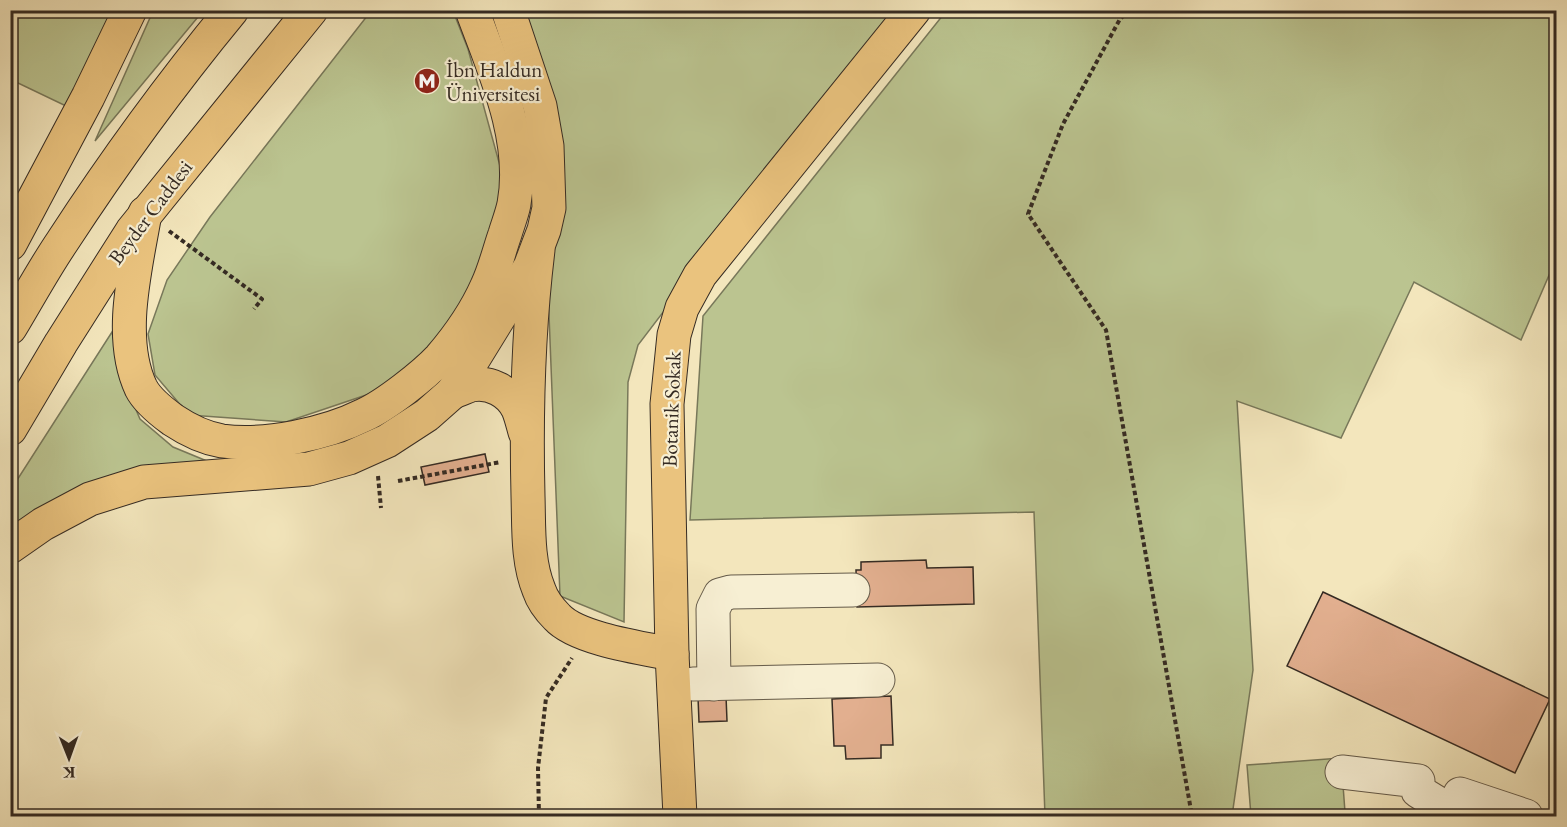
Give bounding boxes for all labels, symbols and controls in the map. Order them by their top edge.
place label: İbn Haldun Üniversitesi [446,56,542,107]
metro station icon: İbn Haldun Üniversitesi [412,66,442,96]
street label: Beyder Caddesi [102,154,198,270]
street label: Botanik Sokak [655,349,687,467]
north arrow [39,728,99,788]
text: K [62,762,76,783]

